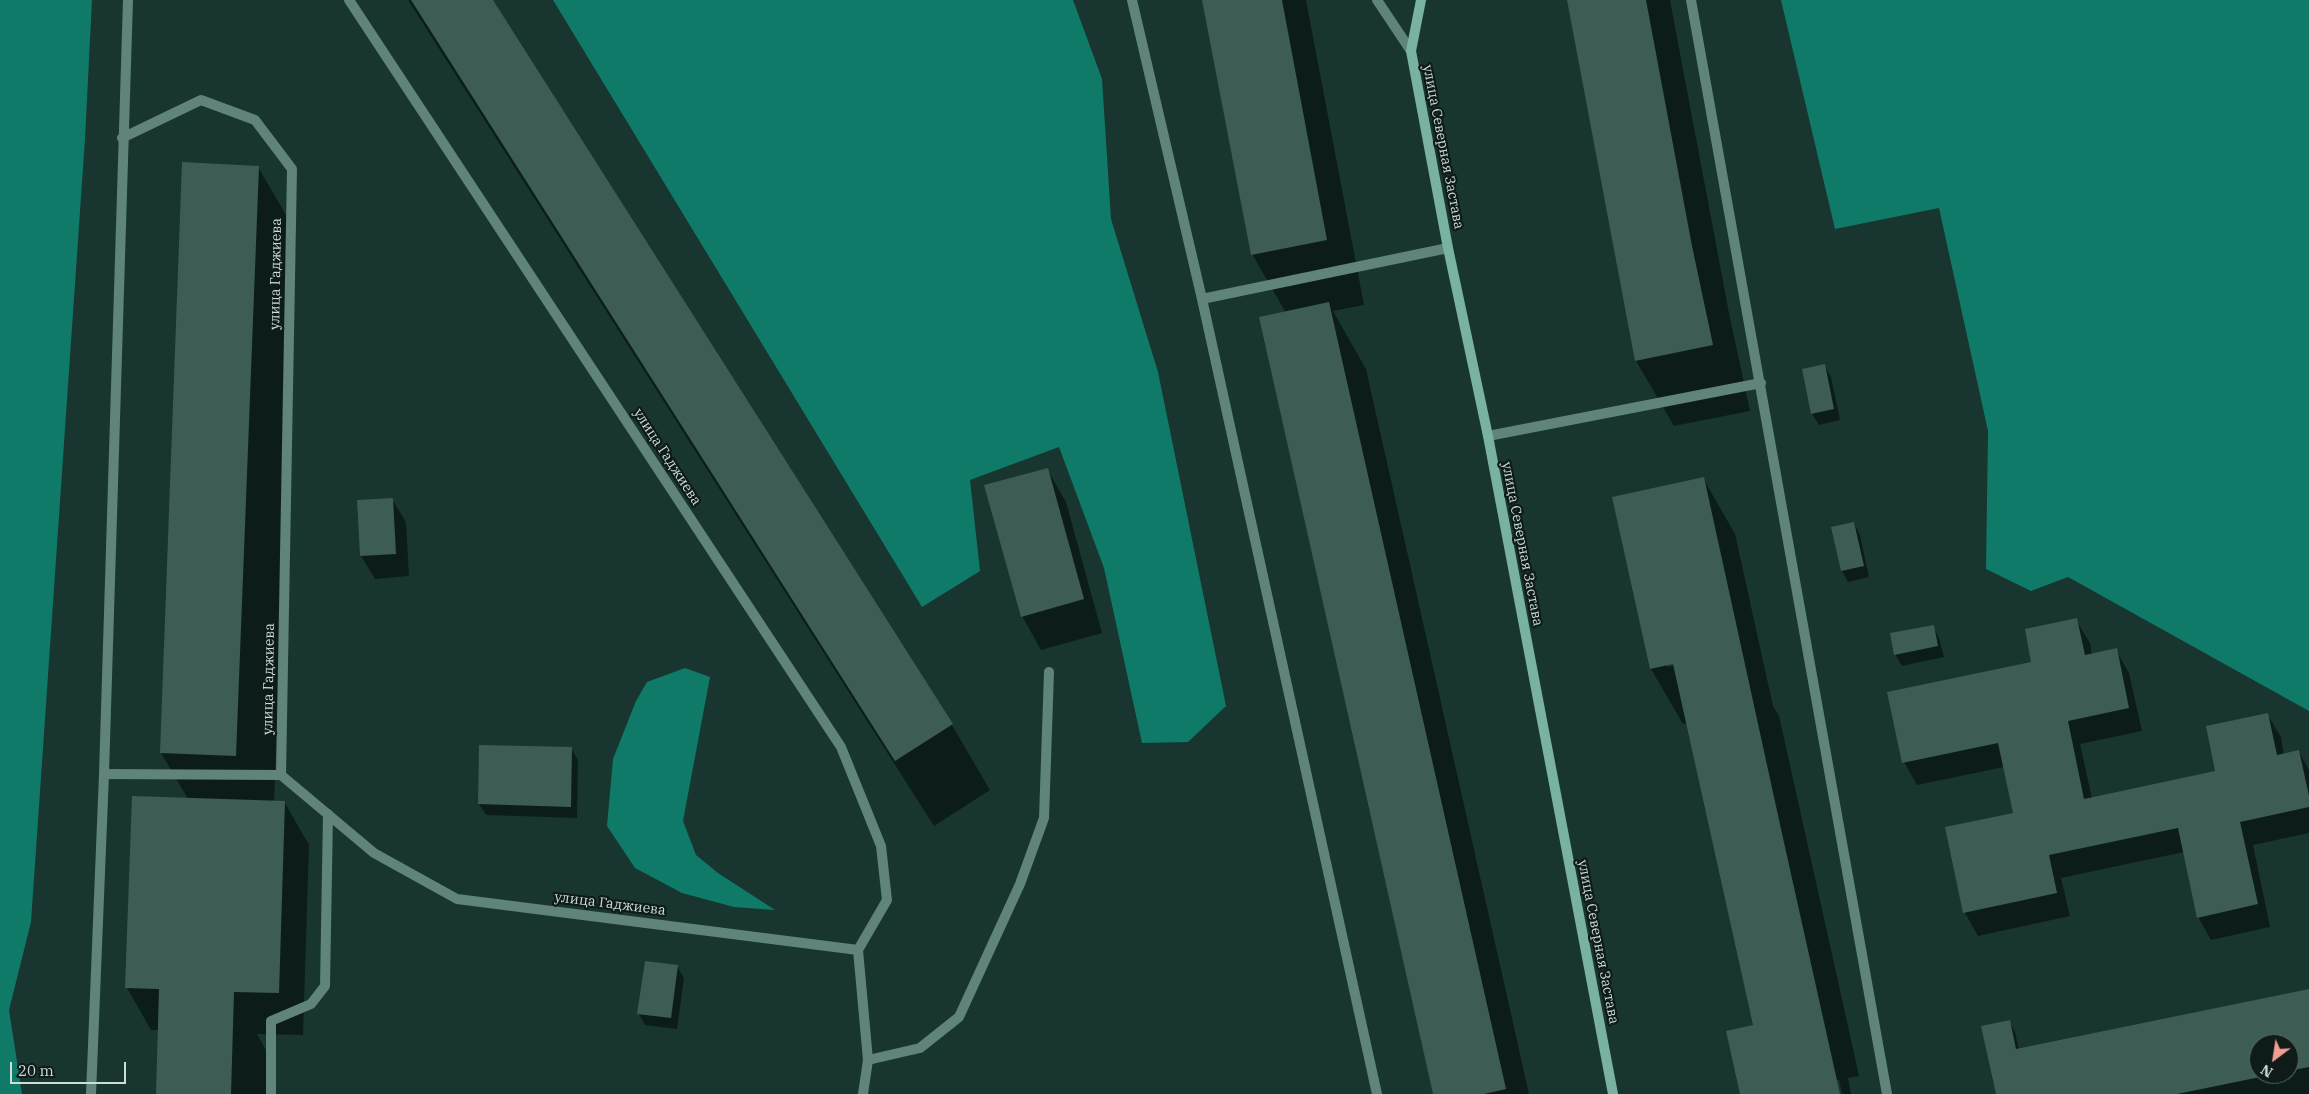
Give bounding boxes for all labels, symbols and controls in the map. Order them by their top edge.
street label: улица Северная Застава [1419,63,1467,231]
street label: улица Гаджиева [267,218,285,330]
street label: улица Гаджиева [630,406,704,508]
street label: улица Северная Застава [1498,460,1546,628]
street label: улица Гаджиева [260,623,278,735]
street label: улица Северная Застава [1574,858,1622,1026]
street label: улица Гаджиева [553,889,667,919]
north arrow [2249,1034,2299,1084]
scale bar [12,1052,129,1084]
text: N [2257,1060,2276,1082]
text: 20 m [18,1061,54,1080]

